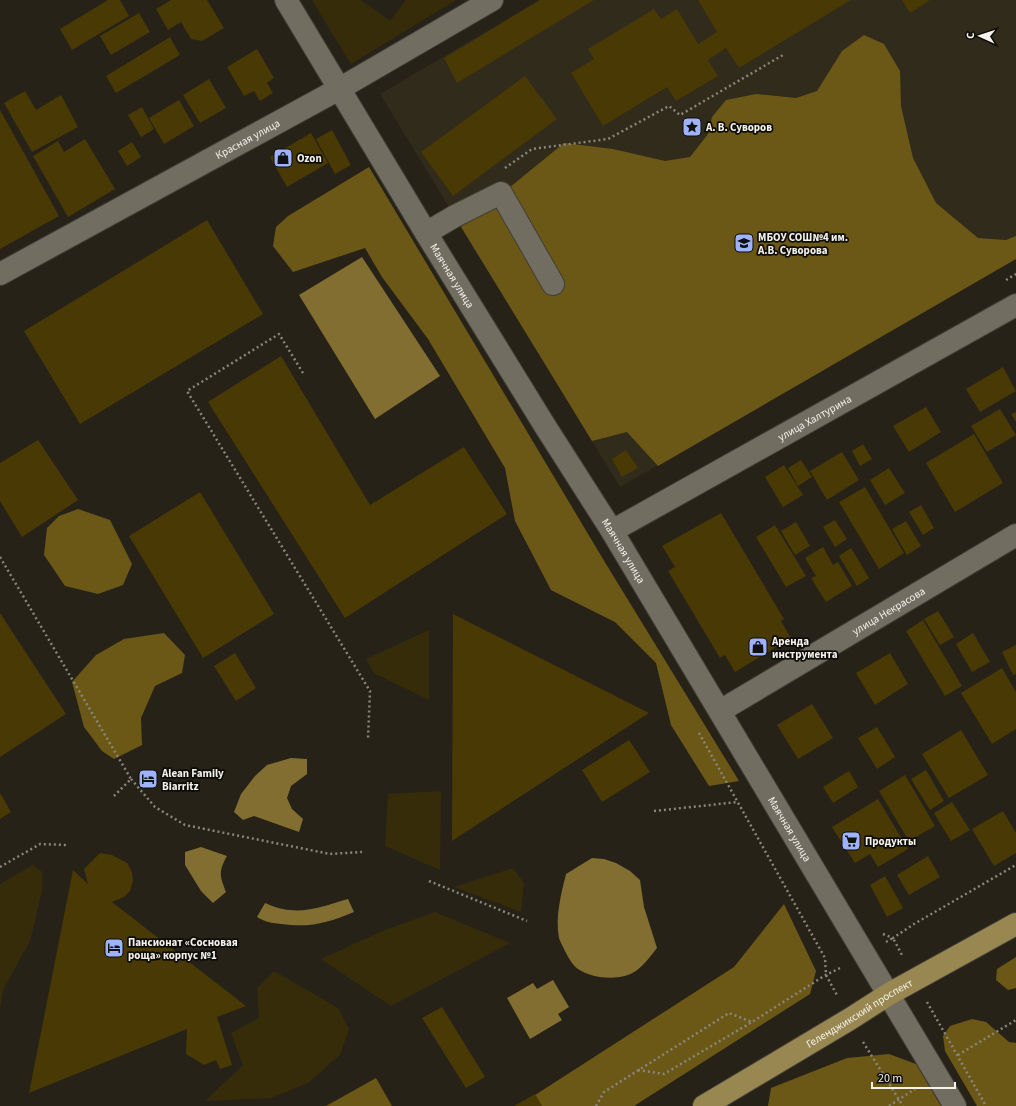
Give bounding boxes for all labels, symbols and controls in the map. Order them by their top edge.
north arrow [960,16,1000,56]
text: С [963,31,978,39]
street label: Красная улица [213,116,283,163]
place icon: А. В. Суворов [681,116,703,138]
place label: А. В. Суворов [705,120,772,135]
shop icon: Ozon [272,147,294,169]
place label: Ozon [297,151,322,166]
place label: МБОУ СОШ№4 им. А.В. Суворова [757,230,848,258]
school or university icon: МБОУ СОШ№4 им. А.В. Суворова [733,232,755,254]
street label: Маячная улица [426,241,478,311]
street label: улица Халтурина [775,392,854,445]
street label: Маячная улица [598,516,649,586]
street label: улица Некрасова [849,584,928,639]
place label: Аренда инструмента [771,634,838,662]
shop icon: Аренда инструмента [747,636,769,658]
place label: Alean Family Biarritz [161,766,224,794]
hotel icon: Alean Family Biarritz [137,768,159,790]
street label: Маячная улица [764,794,815,864]
supermarket icon: Продукты [840,830,862,852]
place label: Продукты [865,834,916,849]
place label: Пансионат «Сосновая роща» корпус №1 [128,935,238,963]
hotel icon: Пансионат «Сосновая роща» корпус №1 [103,937,125,959]
street label: Геленджикский проспект [803,975,916,1052]
scale bar [872,1064,955,1090]
text: 20 m [878,1070,902,1087]

